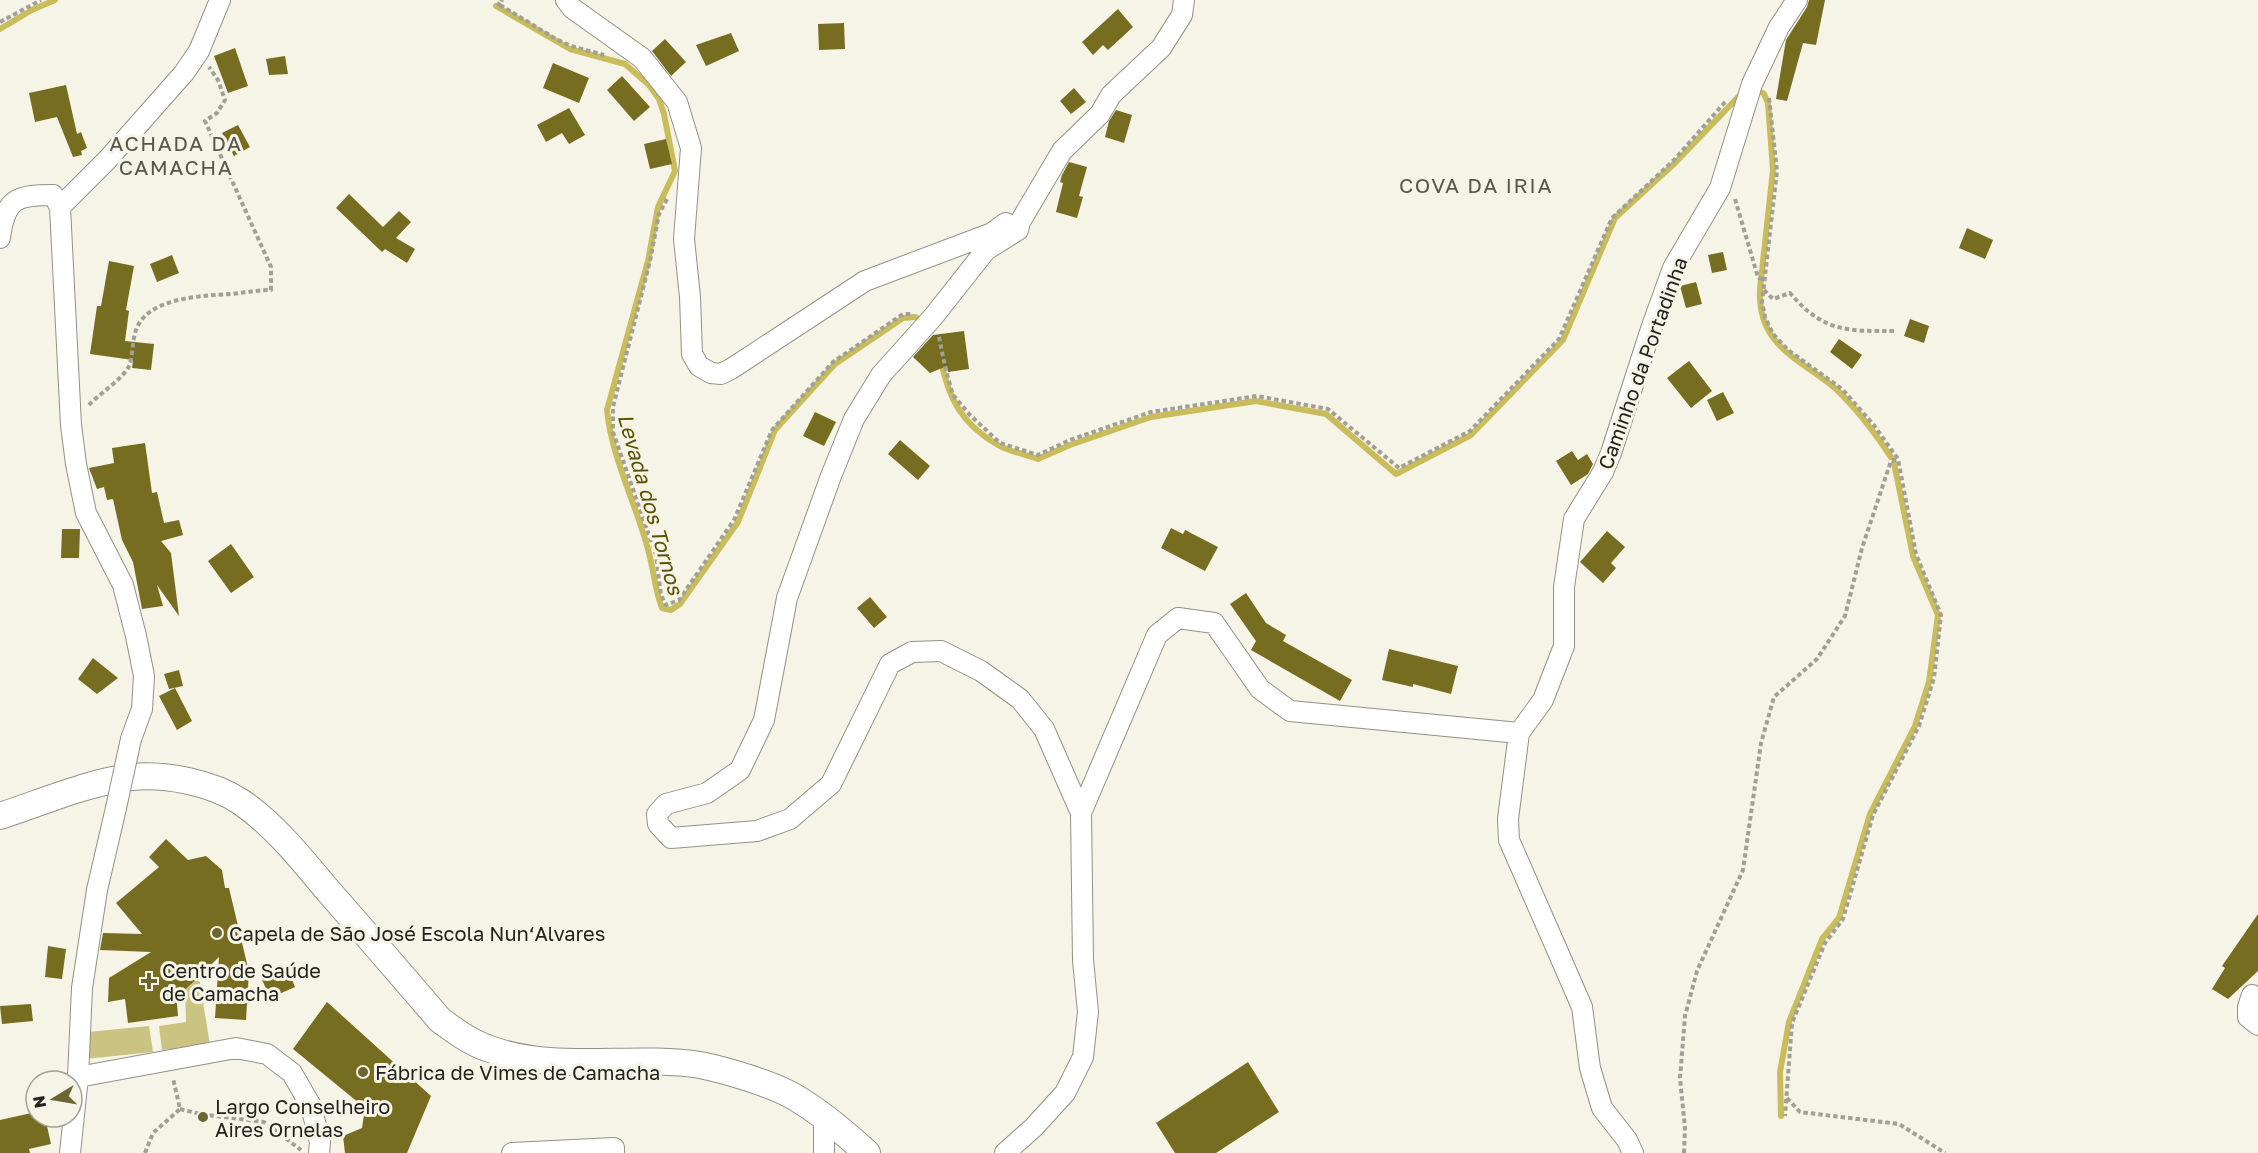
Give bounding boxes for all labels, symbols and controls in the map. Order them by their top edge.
district label: ACHADA DA CAMACHA [109,130,243,180]
district label: COVA DA IRIA [1399,172,1553,198]
street label: Caminho da Portadinha [1592,254,1692,472]
water label: Levada dos Tornos [613,411,690,598]
place label: Capela de São José Escola Nun‘Alvares [229,921,605,945]
marker: Capela de São José Escola Nun‘Alvares [210,926,224,940]
place label: Centro de Saúde de Camacha [162,958,321,1005]
marker: Centro de Saúde de Camacha [140,972,158,990]
place label: Fábrica de Vimes de Camacha [375,1060,660,1084]
marker: Fábrica de Vimes de Camacha [356,1065,370,1079]
north arrow [24,1069,84,1129]
text: N [28,1094,50,1110]
place label: Largo Conselheiro Aires Ornelas [215,1094,390,1141]
marker: Largo Conselheiro Aires Ornelas [196,1110,210,1124]

